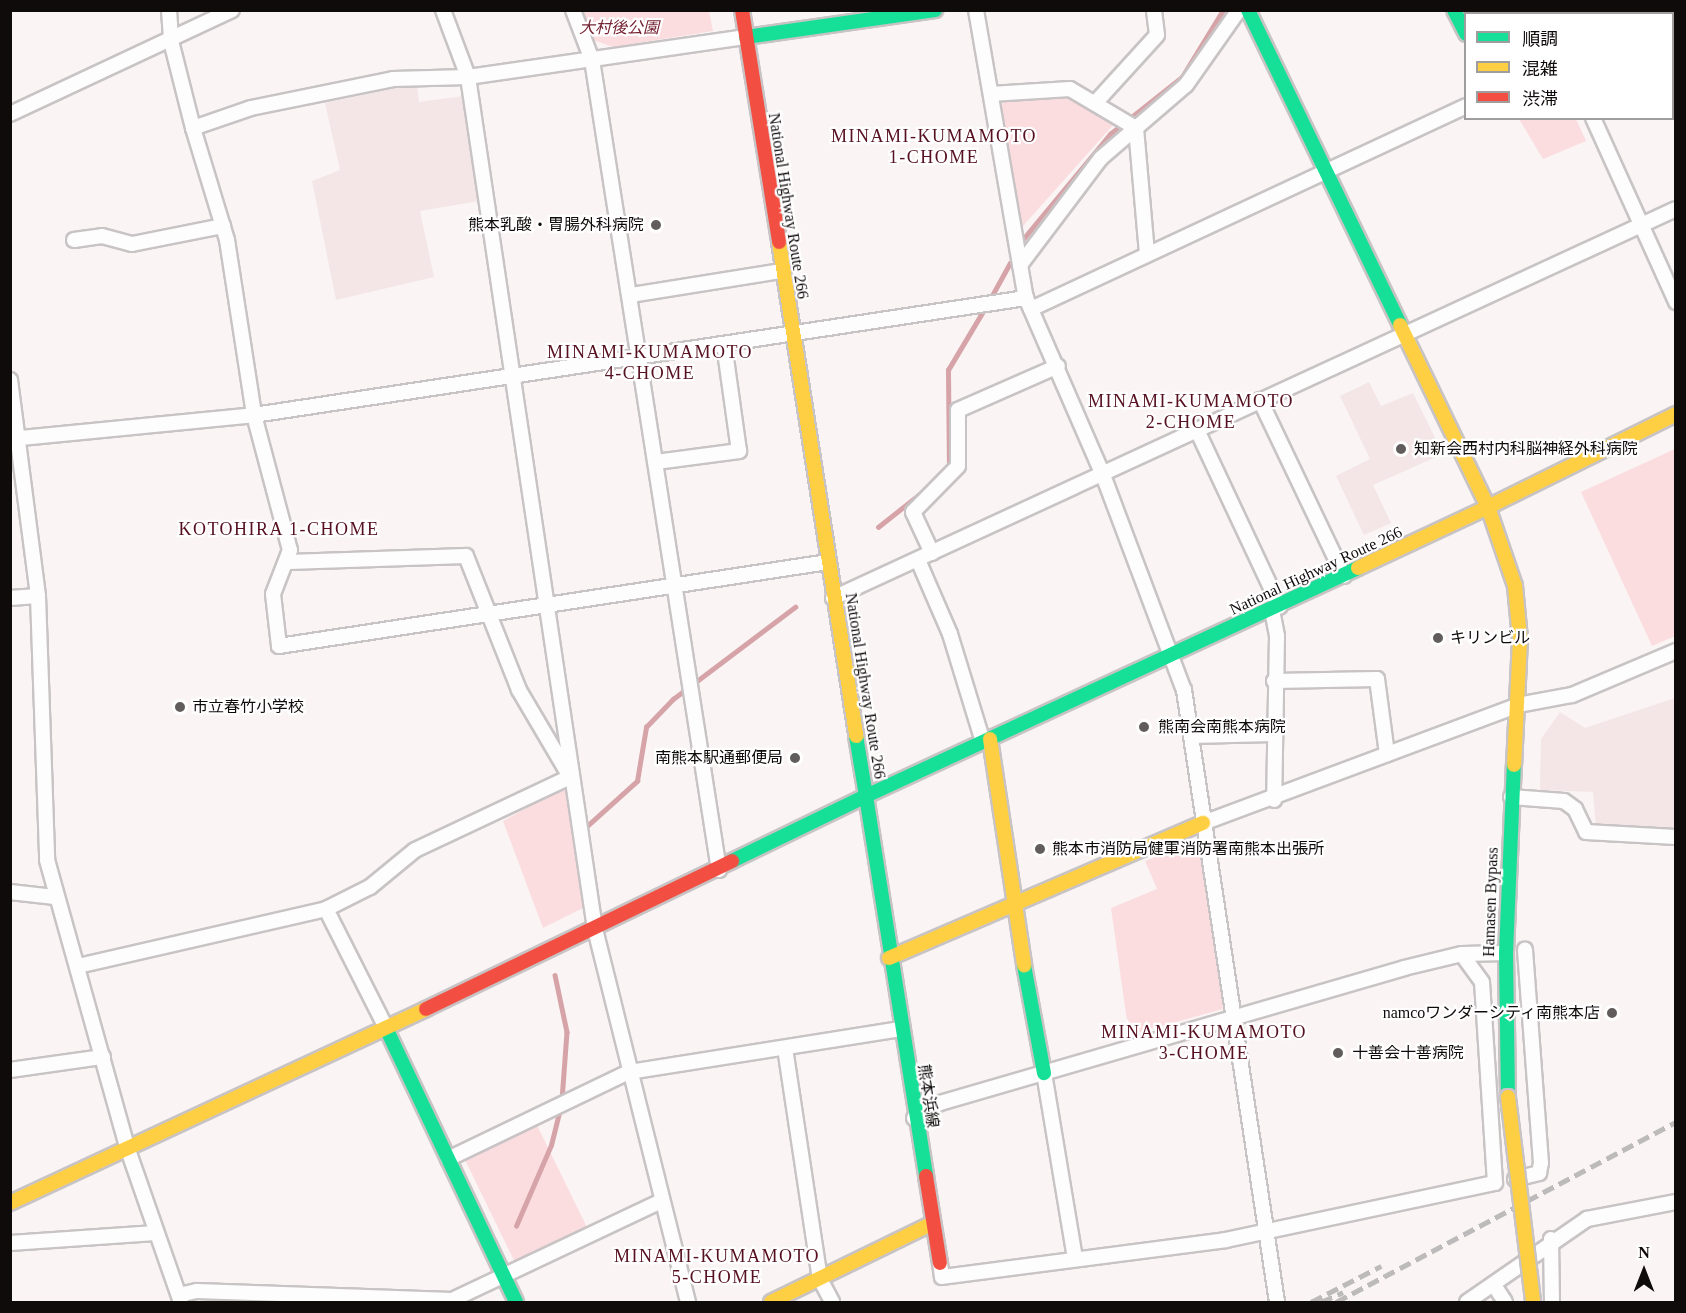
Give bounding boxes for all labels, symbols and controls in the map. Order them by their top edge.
legend [1464,12,1674,120]
park label: 大村後公園 [579,18,659,38]
text: 順調 [1522,29,1558,49]
text: 混雑 [1522,59,1558,79]
text: 渋滞 [1522,89,1558,109]
street label: National Highway Route 266 [764,112,812,300]
district label: MINAMI-KUMAMOTO 1-CHOME [831,126,1037,168]
place label: 熊本乳酸・胃腸外科病院 [468,215,644,235]
marker: 熊本乳酸・胃腸外科病院 [649,218,663,232]
district label: MINAMI-KUMAMOTO 4-CHOME [547,342,753,385]
district label: MINAMI-KUMAMOTO 2-CHOME [1088,391,1294,434]
place label: 知新会西村内科脳神経外科病院 [1414,439,1638,459]
marker: 知新会西村内科脳神経外科病院 [1392,440,1410,458]
district label: KOTOHIRA 1-CHOME [178,518,380,540]
street label: National Highway Route 266 [1227,523,1405,619]
street label: National Highway Route 266 [841,592,889,780]
place label: キリンビル [1450,628,1530,648]
marker: キリンビル [1431,631,1445,645]
place label: 市立春竹小学校 [192,697,304,717]
marker: 市立春竹小学校 [173,700,187,714]
place label: 熊南会南熊本病院 [1158,717,1286,737]
marker: 熊南会南熊本病院 [1135,718,1153,736]
place label: 南熊本駅通郵便局 [655,748,783,768]
marker: 南熊本駅通郵便局 [788,751,802,765]
place label: 熊本市消防局健軍消防署南熊本出張所 [1052,839,1324,859]
marker: 熊本市消防局健軍消防署南熊本出張所 [1033,842,1047,856]
street label: Hamasen Bypass [1479,847,1503,957]
place label: namcoワンダーシティ南熊本店 [1381,1003,1600,1023]
marker: namcoワンダーシティ南熊本店 [1605,1006,1619,1020]
district label: MINAMI-KUMAMOTO 3-CHOME [1101,1022,1307,1064]
place label: 十善会十善病院 [1352,1043,1464,1063]
marker: 十善会十善病院 [1329,1044,1347,1062]
street label: 熊本浜線 [914,1063,942,1129]
north arrow [1614,1241,1674,1301]
text: N [1638,1244,1650,1261]
district label: MINAMI-KUMAMOTO 5-CHOME [614,1246,820,1288]

